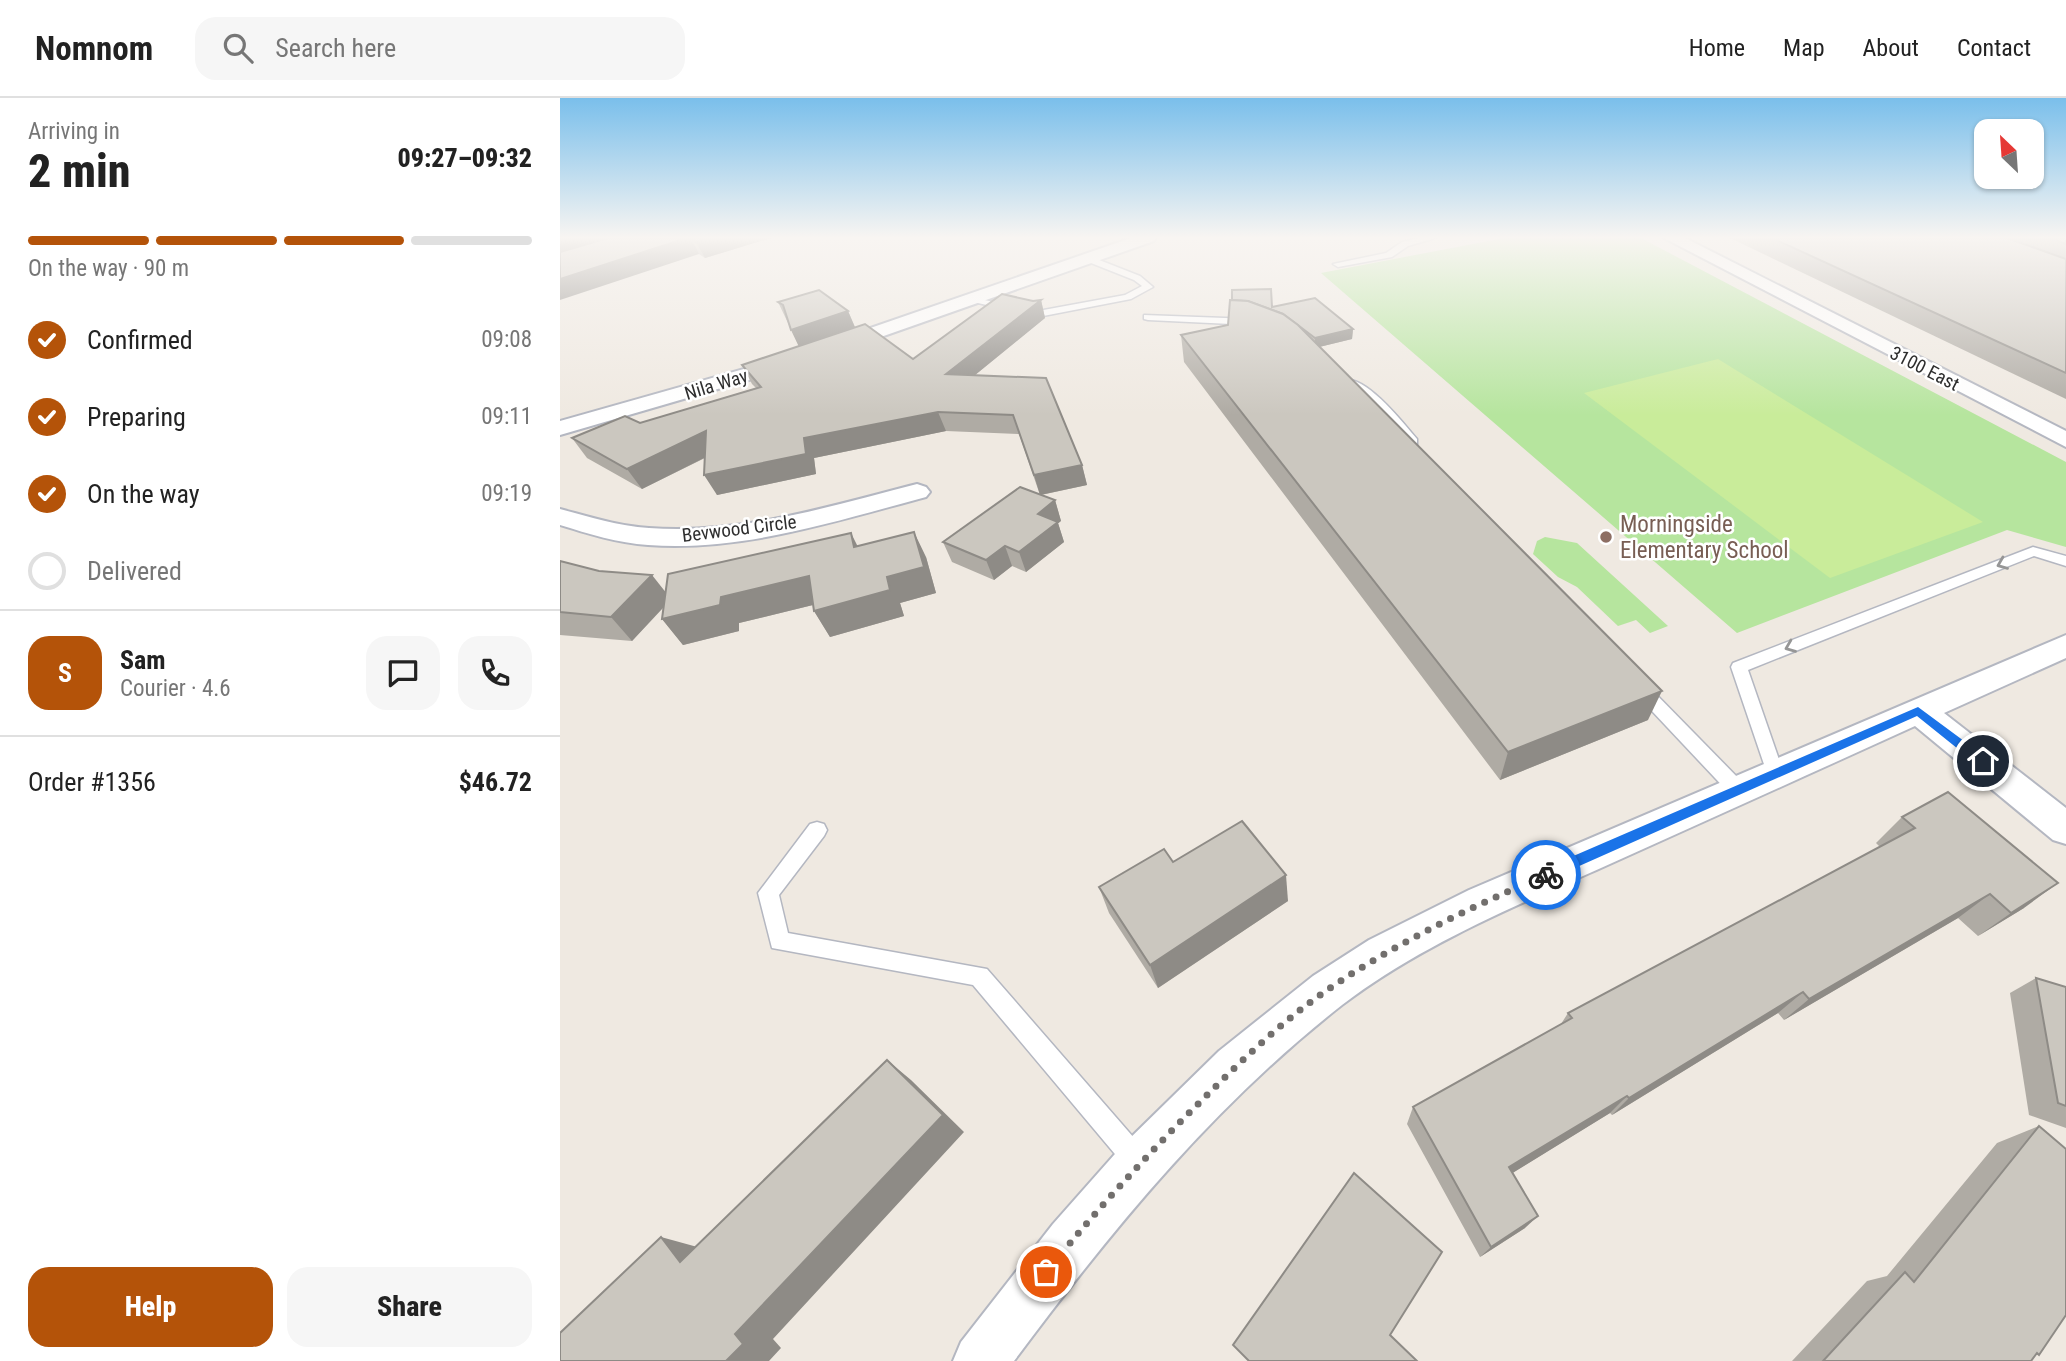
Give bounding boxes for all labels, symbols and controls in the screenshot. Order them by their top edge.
search box [195,17,685,80]
text: Nomnom [35,29,153,68]
icon: search [219,29,257,67]
text: Search here [275,33,396,63]
text: Home [1689,34,1745,62]
text: Map [1783,34,1825,62]
text: About [1863,34,1919,62]
text: Contact [1957,34,2031,62]
text: Arriving in [28,118,120,145]
north arrow [1974,119,2044,189]
map controls [1974,119,2044,189]
text: 09:27–09:32 [398,143,532,173]
text: 2 min [28,144,131,198]
text: On the way · 90 m [28,255,189,282]
icon: check [28,321,66,359]
text: Confirmed [87,325,193,355]
text: 09:08 [481,326,532,353]
street label: 3100 East [1886,341,1963,396]
street label: Nila Way [682,364,751,405]
icon: check [28,398,66,436]
text: Preparing [87,402,186,432]
text: 09:11 [481,403,532,430]
icon: check [28,475,66,513]
text: On the way [87,479,200,509]
text: 09:19 [481,480,532,507]
street label: Bevwood Circle [680,510,798,547]
place label: Morningside Elementary School [1620,511,1789,564]
marker: Morningside Elementary School [1598,529,1614,545]
one-way arrow [1996,555,2008,569]
text: Delivered [87,556,182,586]
button: chat [366,636,440,710]
button: phone [458,636,532,710]
one-way arrow [1785,639,1797,653]
text: Sam [120,645,166,675]
text: S [58,658,72,688]
text: Courier · 4.6 [120,675,231,702]
pin [1953,731,2013,791]
icon: home [1964,742,2002,780]
text: Order #1356 [28,767,156,797]
text: $46.72 [459,767,532,797]
courier [1511,840,1581,910]
icon: bike [1527,856,1565,894]
pin [1016,1242,1076,1302]
icon: bag [1027,1253,1065,1291]
button: Help [28,1267,273,1347]
button: Share [287,1267,532,1347]

